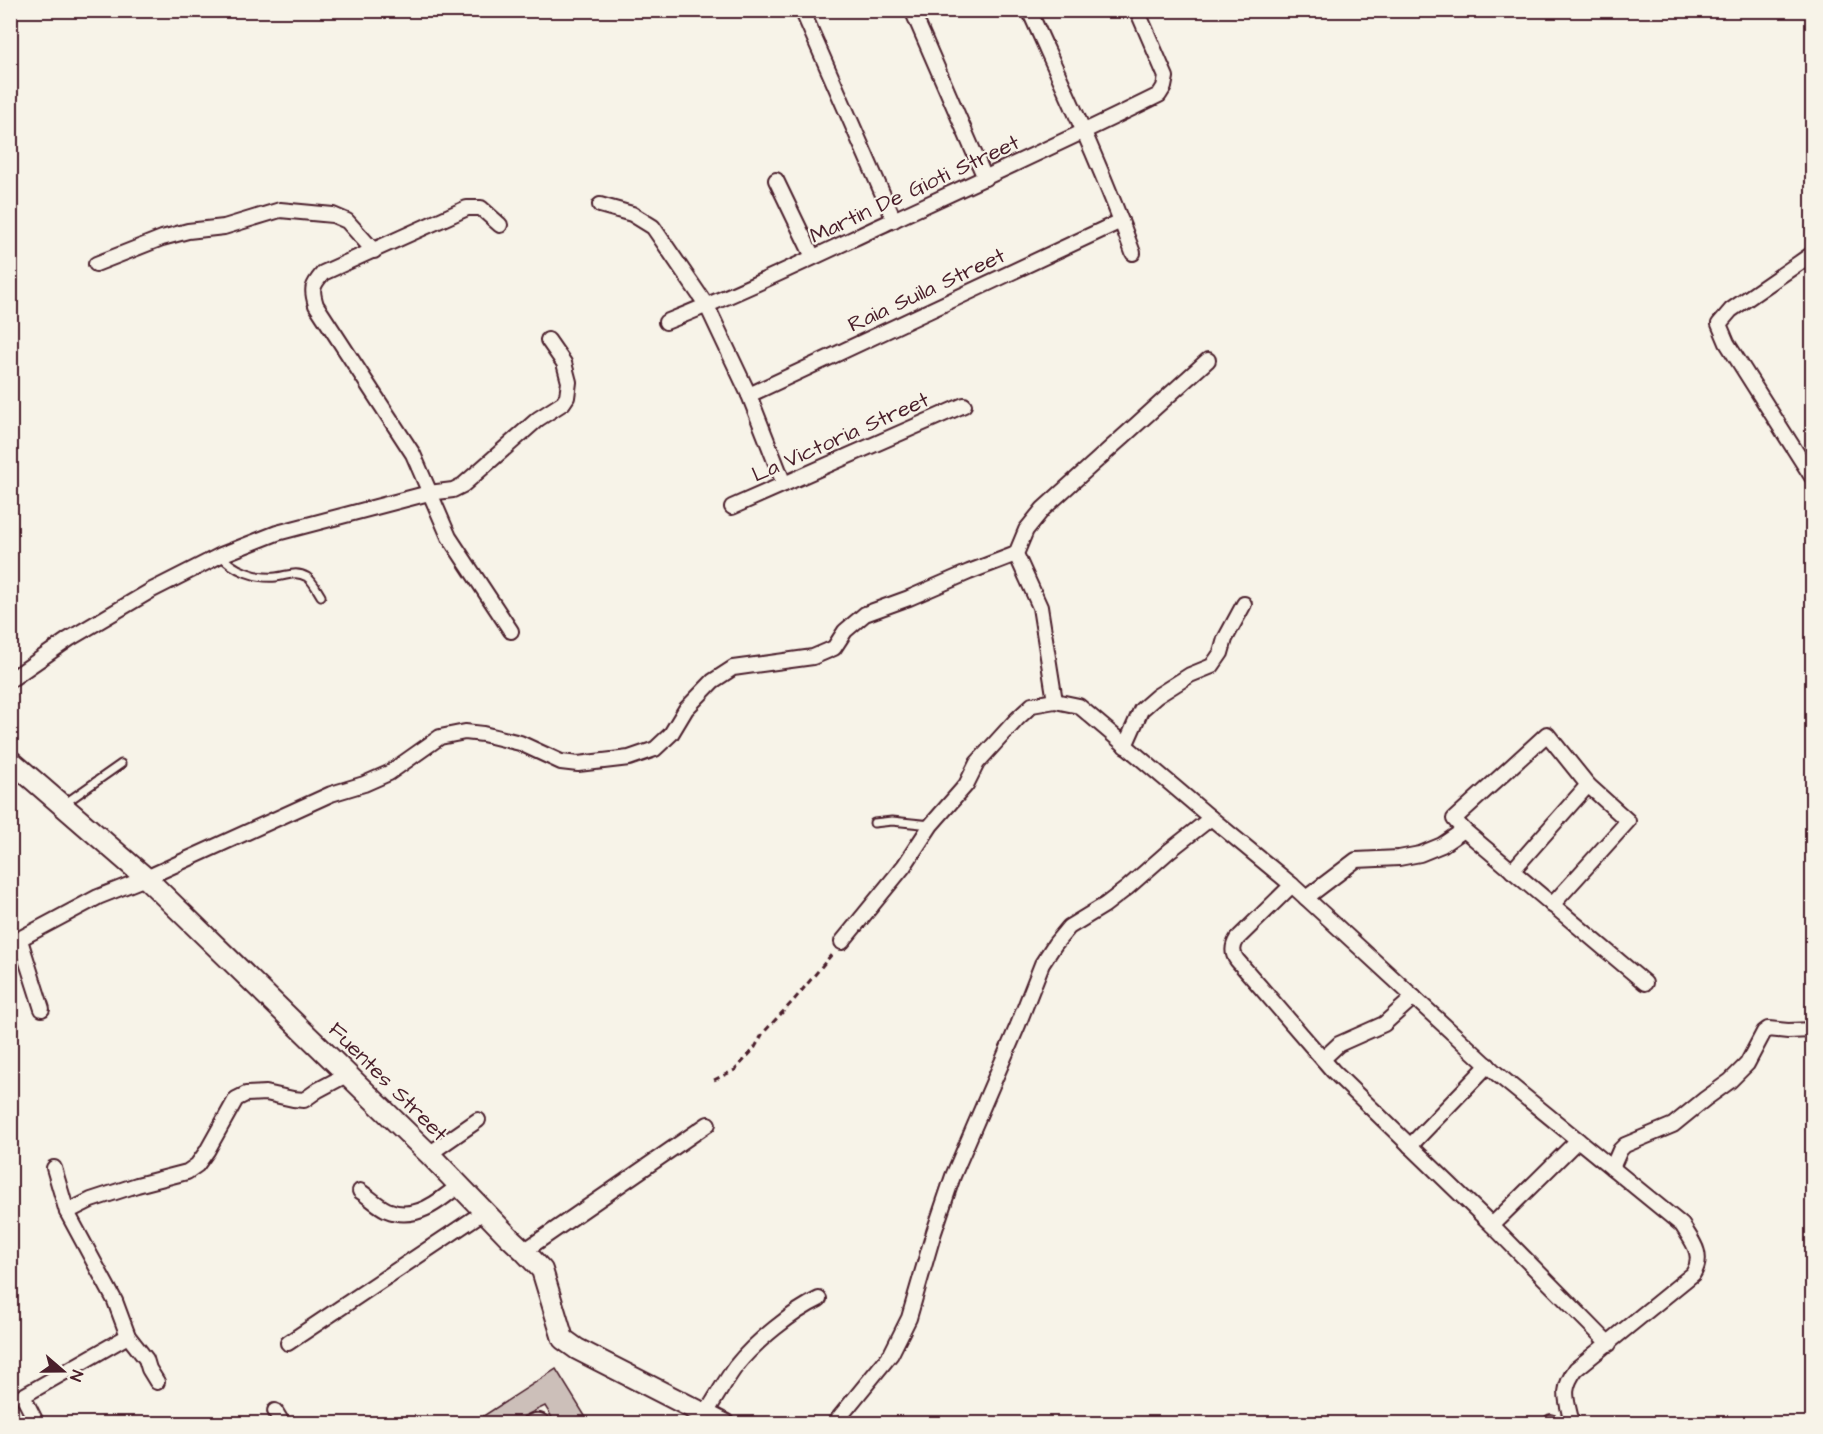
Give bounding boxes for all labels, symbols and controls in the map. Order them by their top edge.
street label: Martin De Gioti Street [805,127,1025,252]
street label: Raia Suila Street [843,240,1010,340]
street label: La Victoria Street [747,384,934,490]
street label: Fuentes Street [321,1015,455,1149]
north arrow [33,1341,93,1401]
text: N [64,1367,88,1384]

